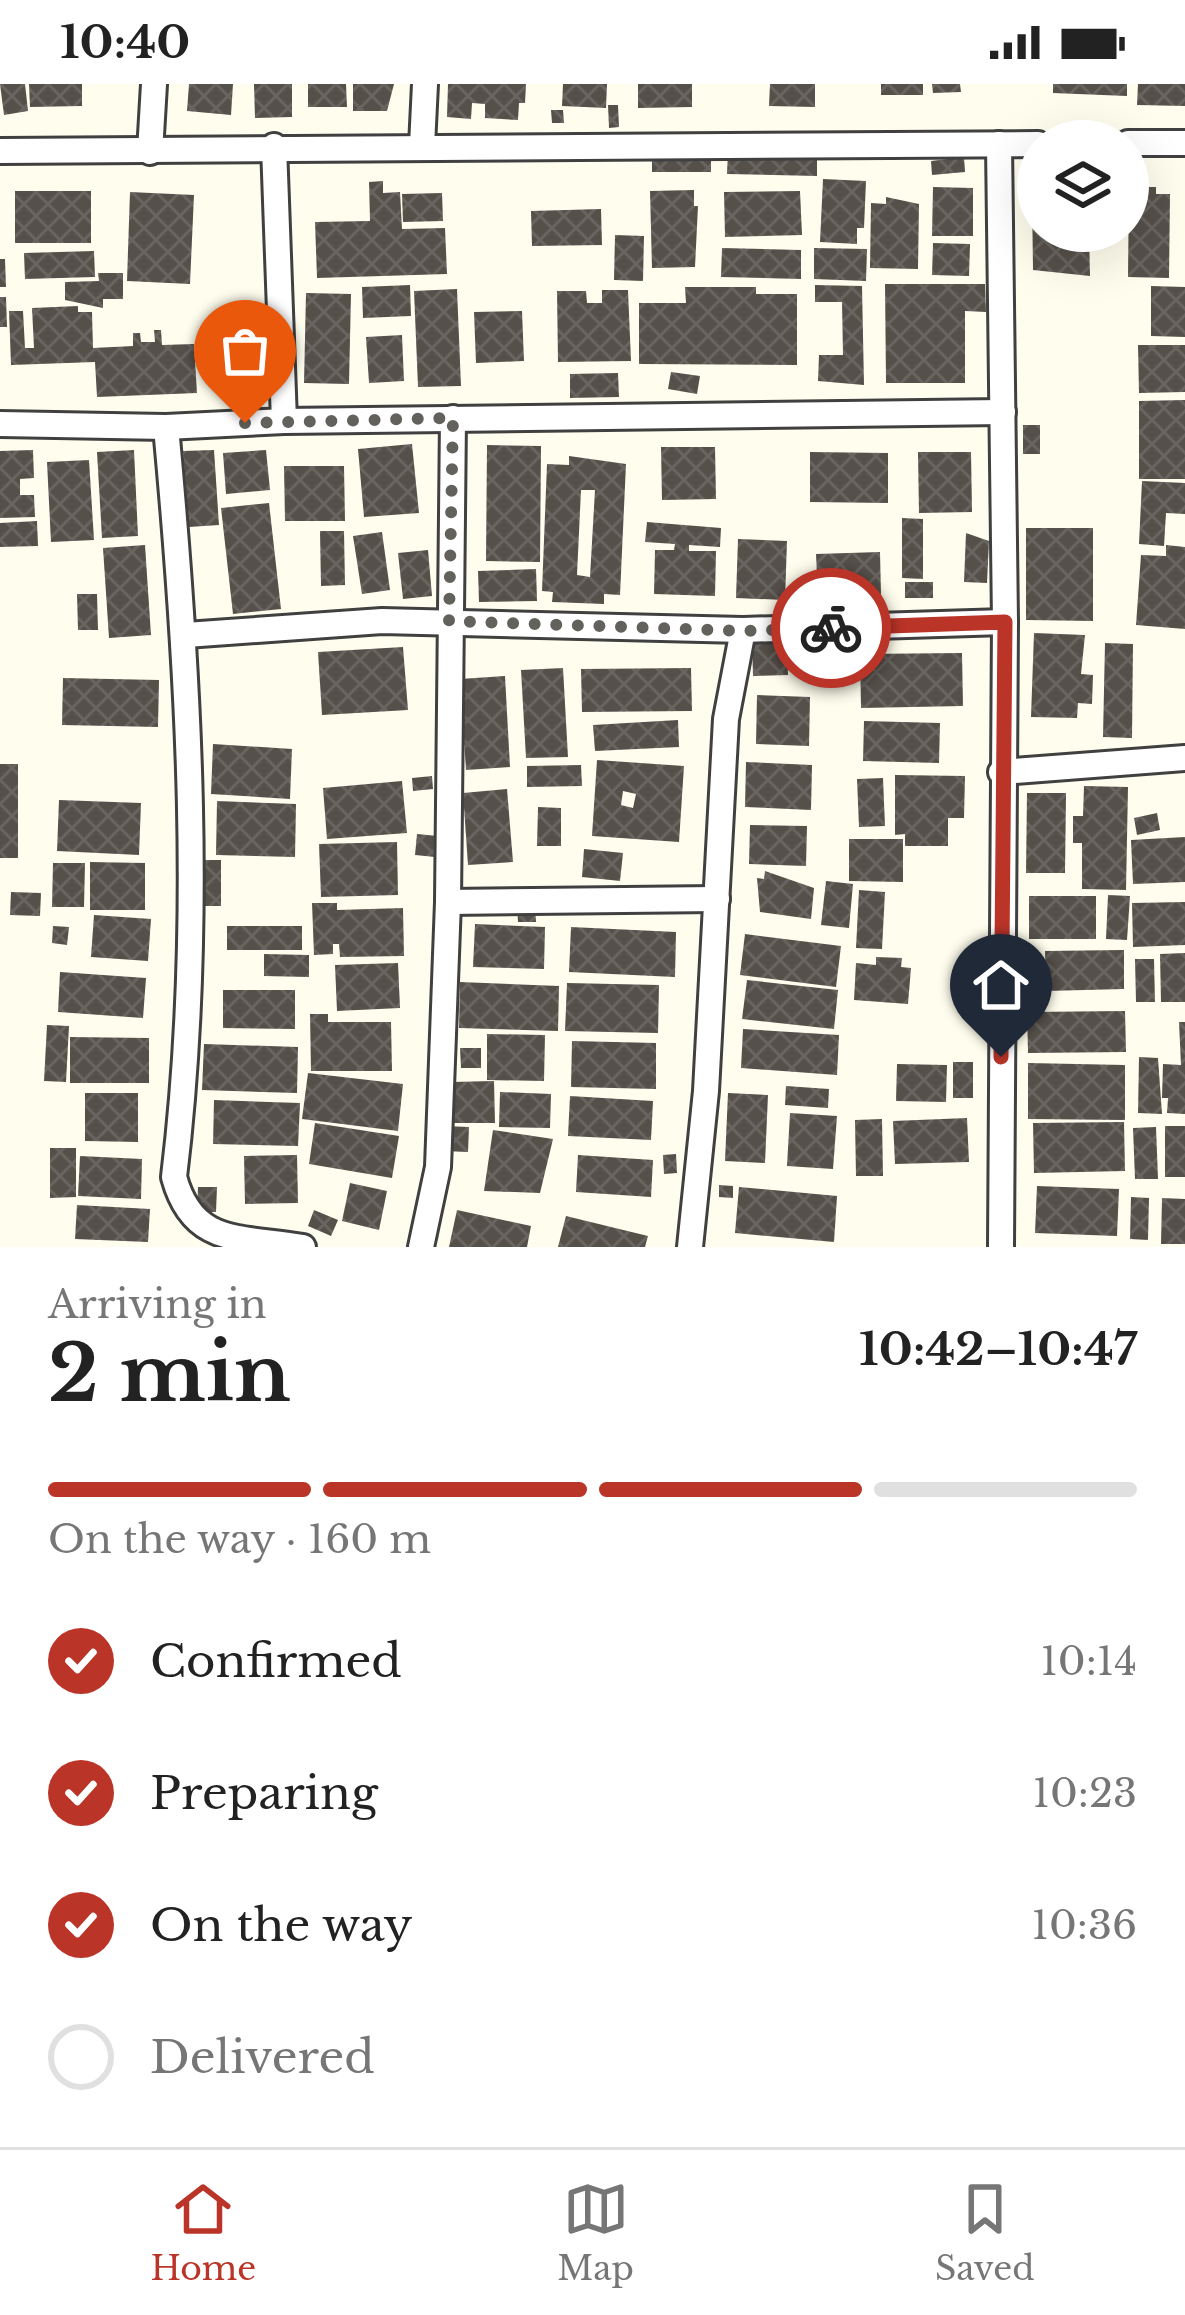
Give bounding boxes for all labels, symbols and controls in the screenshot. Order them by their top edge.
text: 10:40 [60,14,190,70]
map controls [1017,120,1149,252]
button: layers [1017,120,1149,252]
pin [194,300,296,423]
icon: bag [212,318,278,384]
courier [771,568,891,688]
icon: bike [798,595,864,661]
pin [950,934,1052,1057]
icon: home [968,952,1034,1018]
text: Arriving in [48,1280,267,1329]
text: 10:42–10:47 [859,1321,1137,1377]
text: 2 min [48,1325,291,1422]
text: On the way · 160 m [48,1515,431,1564]
icon: check [48,1628,114,1694]
text: Confirmed [150,1633,402,1689]
text: 10:14 [1040,1637,1137,1686]
icon: check [48,1760,114,1826]
text: Preparing [150,1765,378,1821]
text: 10:23 [1033,1769,1137,1818]
icon: check [48,1892,114,1958]
text: On the way [150,1897,413,1953]
text: 10:36 [1032,1901,1137,1950]
text: Delivered [150,2029,375,2085]
tab: Home [151,2176,256,2289]
tab: Map [557,2176,634,2289]
tab: Saved [935,2176,1034,2289]

